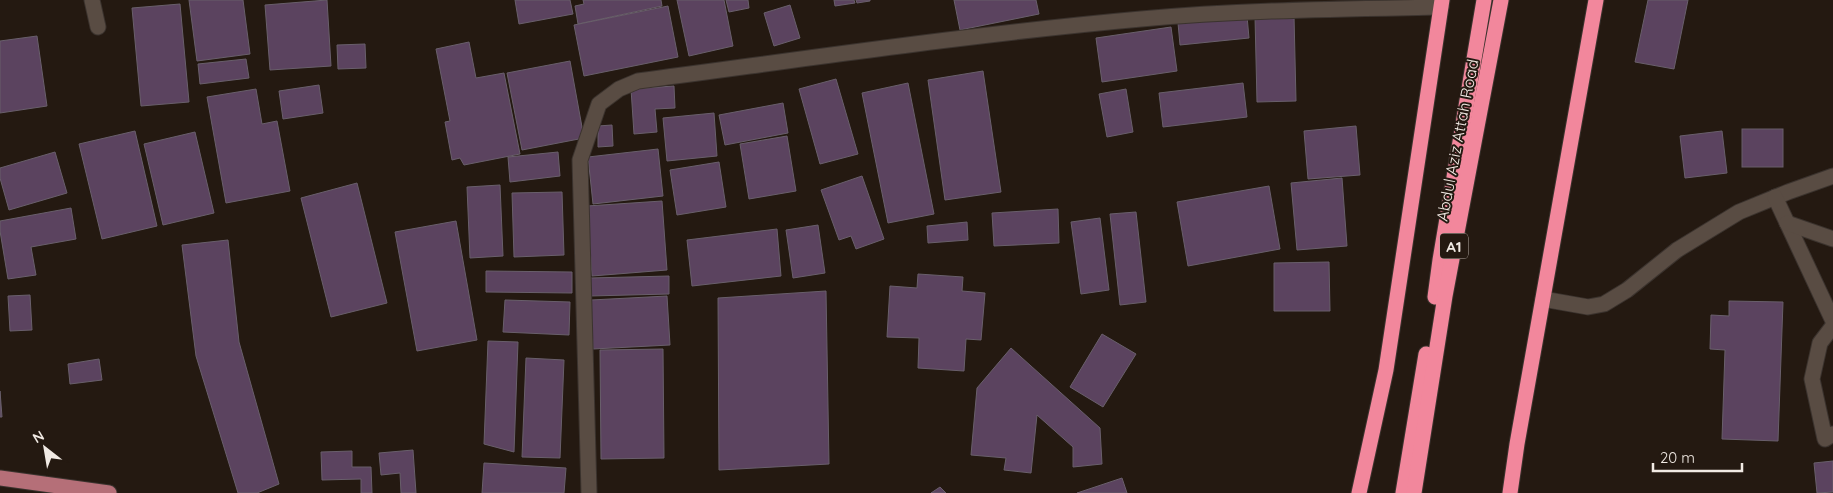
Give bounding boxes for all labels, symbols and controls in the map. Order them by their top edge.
street label: Abdul Aziz Attah Road [1431,57,1483,223]
road number: A1 [1440,234,1468,258]
north arrow [20,423,70,473]
text: N [29,426,47,447]
scale bar [1653,440,1742,472]
text: 20 m [1660,448,1695,467]

